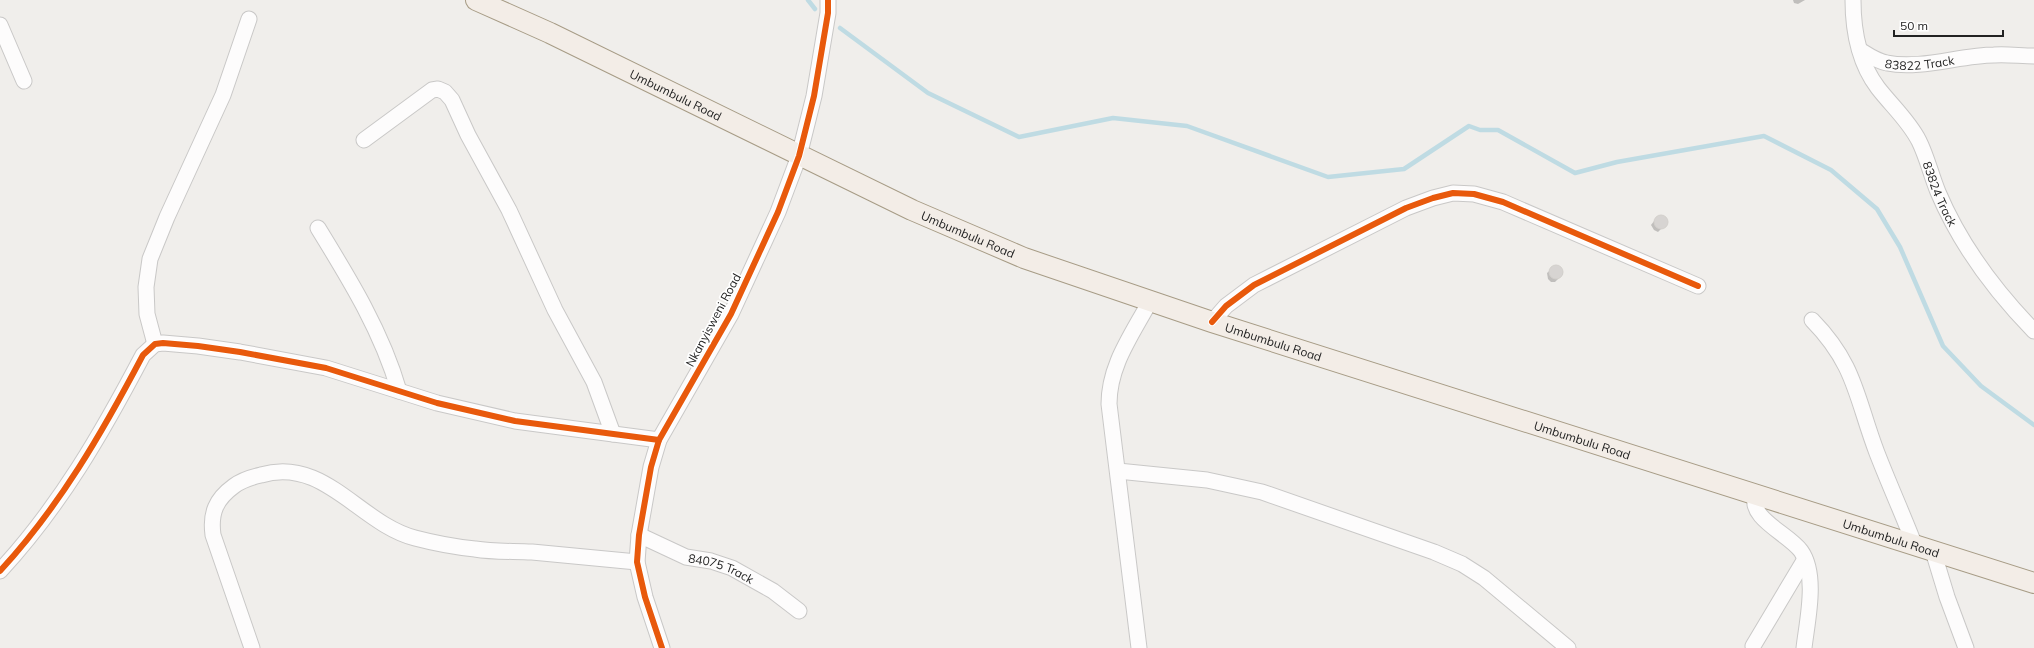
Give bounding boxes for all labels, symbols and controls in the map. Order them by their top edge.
scale bar [1894,12,2003,38]
text: 50 m [1900,18,1928,33]
street label: 83822 Track [1884,52,1956,72]
street label: Umbumbulu Road [627,66,724,123]
street label: 83824 Track [1920,159,1961,229]
street label: Umbumbulu Road [919,207,1017,261]
street label: Nkanyisweni Road [682,271,744,369]
street label: Umbumbulu Road [1223,319,1324,364]
street label: Umbumbulu Road [1532,417,1633,462]
street label: Umbumbulu Road [1841,515,1941,560]
street label: 84075 Track [687,550,758,587]

